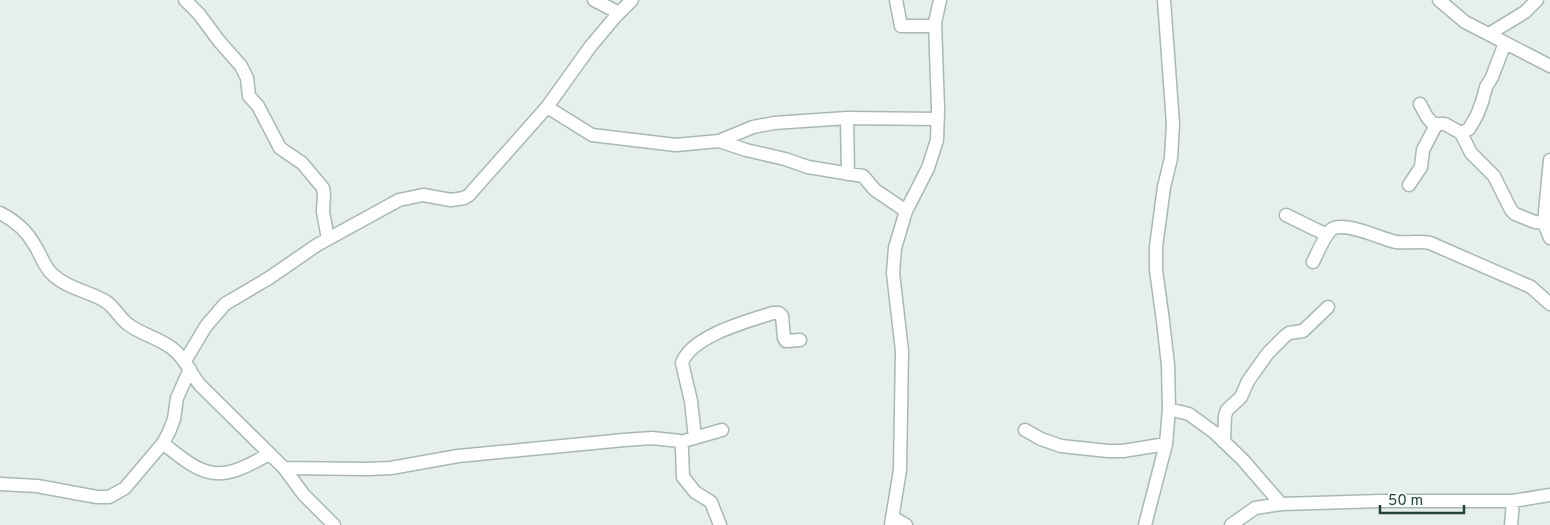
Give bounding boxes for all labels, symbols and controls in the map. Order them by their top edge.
scale bar [1380,482,1464,514]
text: 50 m [1388,492,1423,511]

